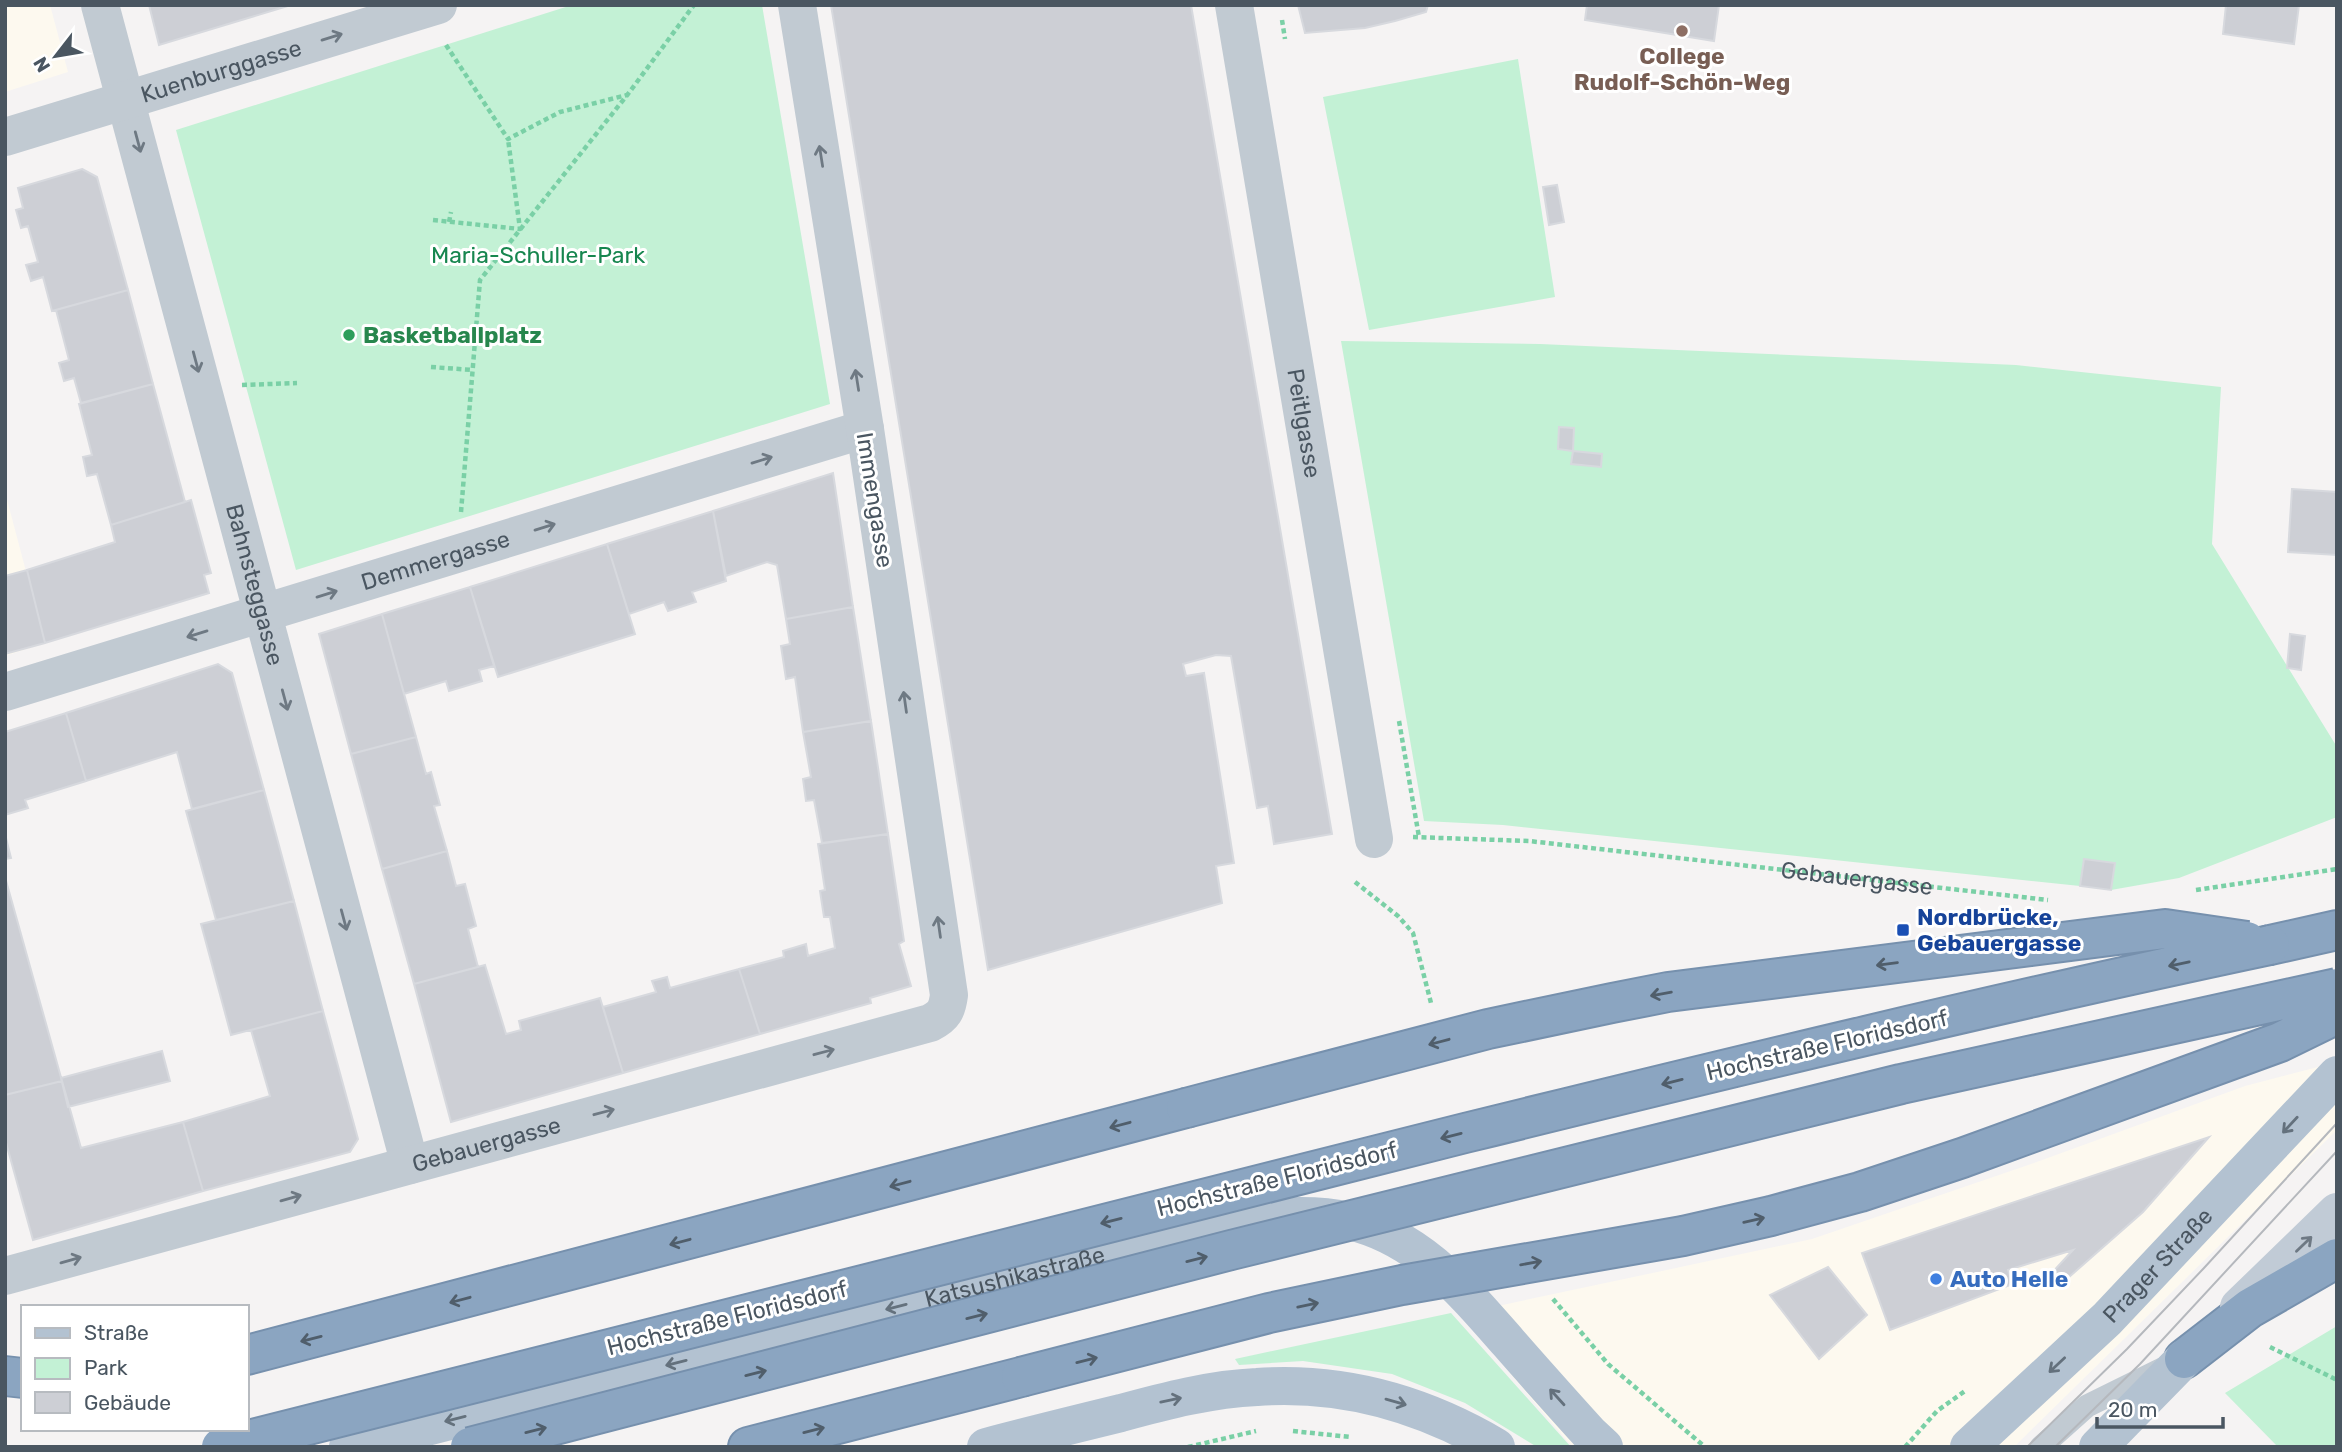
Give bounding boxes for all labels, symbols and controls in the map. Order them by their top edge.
north arrow [21,21,91,91]
marker: College Rudolf-Schön-Weg [1674,23,1690,39]
one-way arrow [321,29,343,42]
street label: Kuenburggasse [137,33,305,109]
place label: College Rudolf-Schön-Weg [1574,42,1790,96]
text: N [28,53,55,76]
one-way arrow [132,131,145,153]
one-way arrow [814,145,827,168]
park label: Maria-Schuller-Park [431,241,645,269]
place label: Basketballplatz [363,321,542,349]
marker: Basketballplatz [341,327,357,343]
one-way arrow [190,350,203,373]
street label: Peitlgasse [1281,366,1327,480]
one-way arrow [850,370,863,392]
street label: Immengasse [850,430,900,570]
one-way arrow [751,453,773,466]
street label: Bahnsteggasse [220,501,290,669]
one-way arrow [533,520,555,532]
street label: Demmergasse [358,525,513,596]
one-way arrow [316,586,338,599]
one-way arrow [186,628,208,641]
one-way arrow [279,688,292,711]
one-way arrow [899,691,912,714]
street label: Gebauergasse [1779,856,1934,901]
place label: Nordbrücke, Gebauergasse [1917,903,2081,957]
one-way arrow [338,908,351,931]
one-way arrow [932,916,945,939]
marker: Nordbrücke, Gebauergasse [1895,922,1911,938]
one-way arrow [1876,958,1899,971]
one-way arrow [2168,958,2191,972]
one-way arrow [1651,988,1673,1001]
street label: Hochstraße Floridsdorf [1704,1004,1951,1086]
one-way arrow [1428,1036,1451,1049]
one-way arrow [812,1045,835,1058]
one-way arrow [1661,1076,1683,1089]
one-way arrow [593,1105,615,1118]
street label: Gebauergasse [409,1111,564,1178]
one-way arrow [2282,1116,2299,1133]
one-way arrow [1109,1120,1131,1133]
one-way arrow [1440,1130,1463,1144]
street label: Hochstraße Floridsdorf [1154,1136,1400,1222]
one-way arrow [889,1178,912,1191]
one-way arrow [279,1191,301,1204]
street label: Prager Straße [2097,1202,2218,1329]
one-way arrow [1742,1213,1765,1226]
one-way arrow [1100,1215,1123,1228]
one-way arrow [2295,1235,2312,1252]
one-way arrow [669,1236,692,1249]
street label: Katsushikastraße [922,1240,1108,1313]
one-way arrow [60,1252,82,1265]
one-way arrow [1185,1252,1208,1265]
one-way arrow [1519,1256,1542,1269]
place label: Auto Helle [1950,1265,2068,1293]
marker: Auto Helle [1928,1271,1944,1287]
street label: Hochstraße Floridsdorf [604,1275,850,1361]
one-way arrow [449,1294,472,1307]
one-way arrow [1296,1297,1318,1310]
one-way arrow [885,1301,908,1314]
legend [21,1305,248,1431]
one-way arrow [965,1309,988,1322]
text: Straße [84,1320,149,1345]
one-way arrow [300,1333,323,1346]
one-way arrow [1075,1353,1098,1366]
text: Park [84,1355,128,1380]
one-way arrow [2049,1356,2066,1373]
one-way arrow [665,1357,687,1370]
one-way arrow [745,1366,767,1379]
scale bar [2097,1386,2223,1430]
one-way arrow [1549,1389,1565,1407]
text: Gebäude [84,1390,171,1415]
one-way arrow [1159,1393,1182,1407]
one-way arrow [1385,1397,1407,1410]
text: 20 m [2108,1397,2157,1422]
one-way arrow [444,1413,467,1426]
one-way arrow [524,1423,547,1436]
one-way arrow [802,1423,825,1436]

